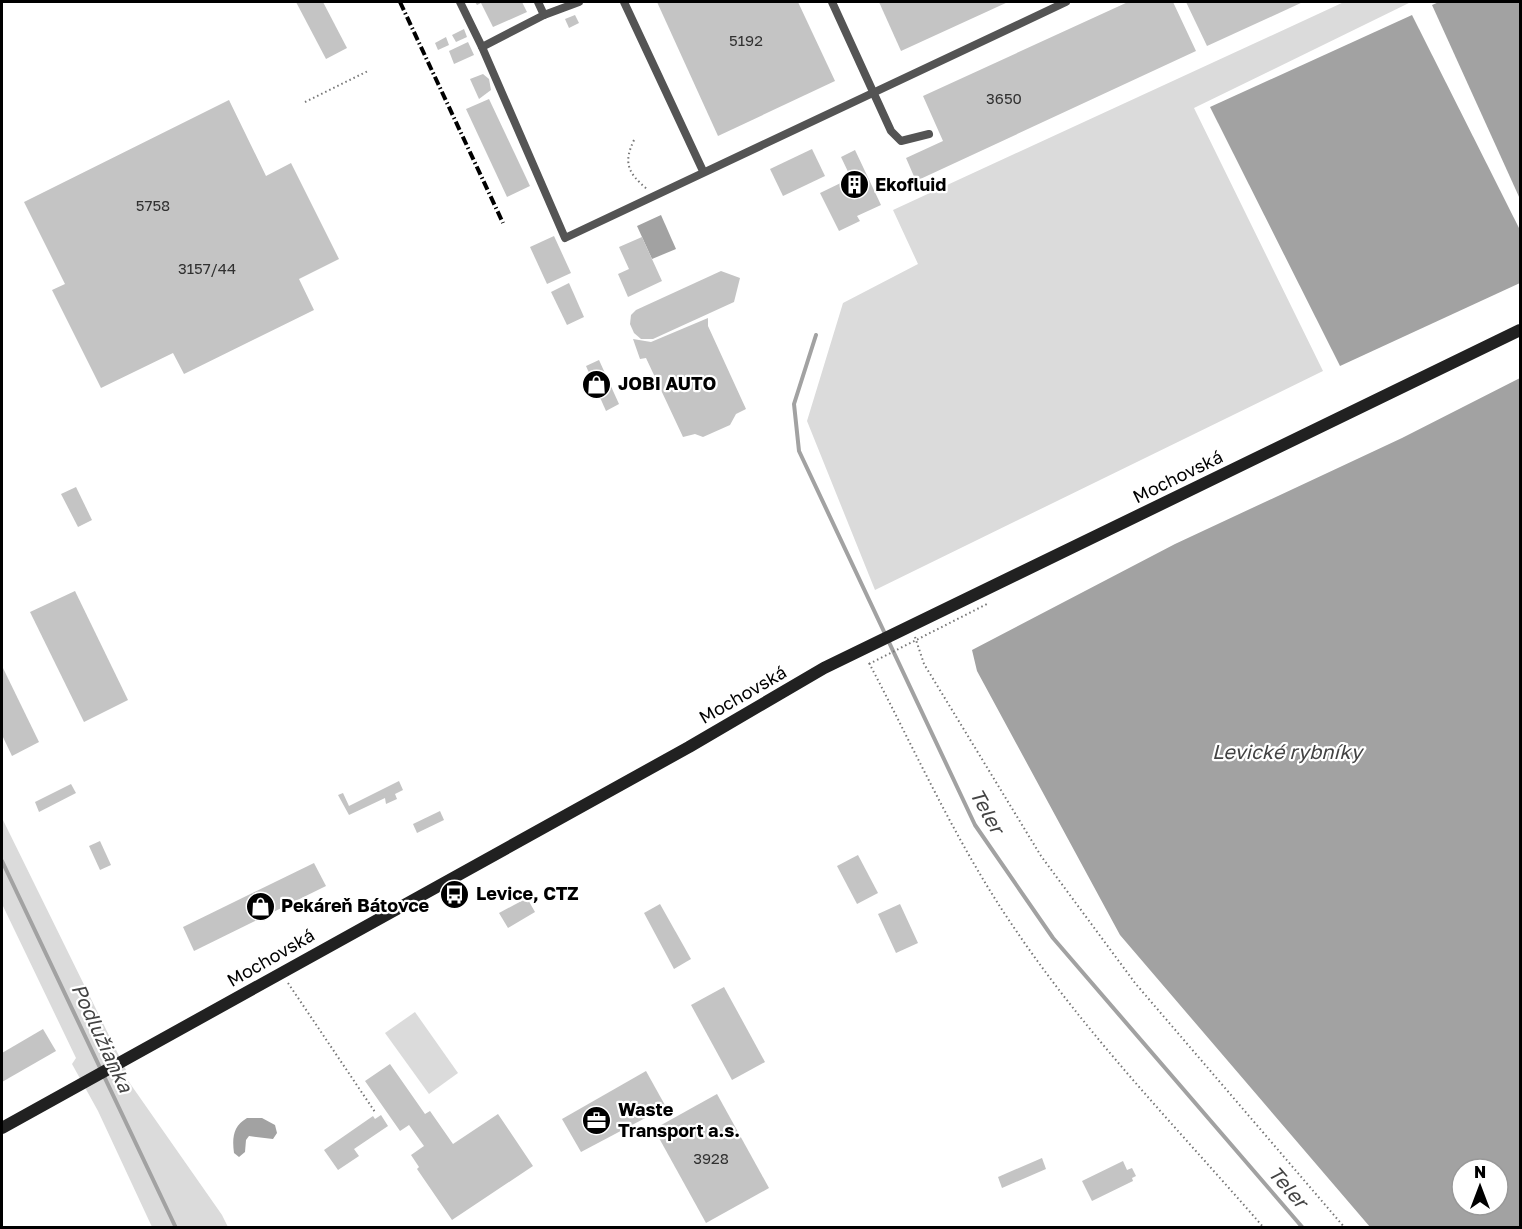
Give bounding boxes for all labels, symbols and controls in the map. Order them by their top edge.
house number: 5192 [729,31,763,49]
house number: 3650 [986,89,1022,107]
building icon: Ekofluid [838,169,870,201]
place label: Ekofluid [875,173,946,195]
house number: 5758 [136,196,170,214]
house number: 3157/44 [178,259,236,277]
shop icon: JOBI AUTO [581,368,613,400]
place label: JOBI AUTO [618,372,716,394]
street label: Mochovská [1129,445,1226,507]
street label: Mochovská [695,660,790,728]
water label: Levické rybníky [1212,739,1365,764]
water label: Teler [966,784,1012,840]
bus stop icon: Levice, CTZ [439,878,471,910]
place label: Levice, CTZ [476,882,579,904]
shop icon: Pekáreň Bátovce [244,890,276,922]
place label: Pekáreň Bátovce [281,894,430,916]
street label: Mochovská [223,923,318,991]
water label: Podlužianka [67,979,139,1096]
place label: Waste Transport a.s. [618,1098,740,1141]
office icon: Waste Transport a.s. [581,1104,613,1136]
house number: 3928 [693,1149,729,1167]
north arrow [1450,1157,1510,1217]
water label: Teler [1264,1160,1316,1215]
text: N [1474,1162,1486,1182]

